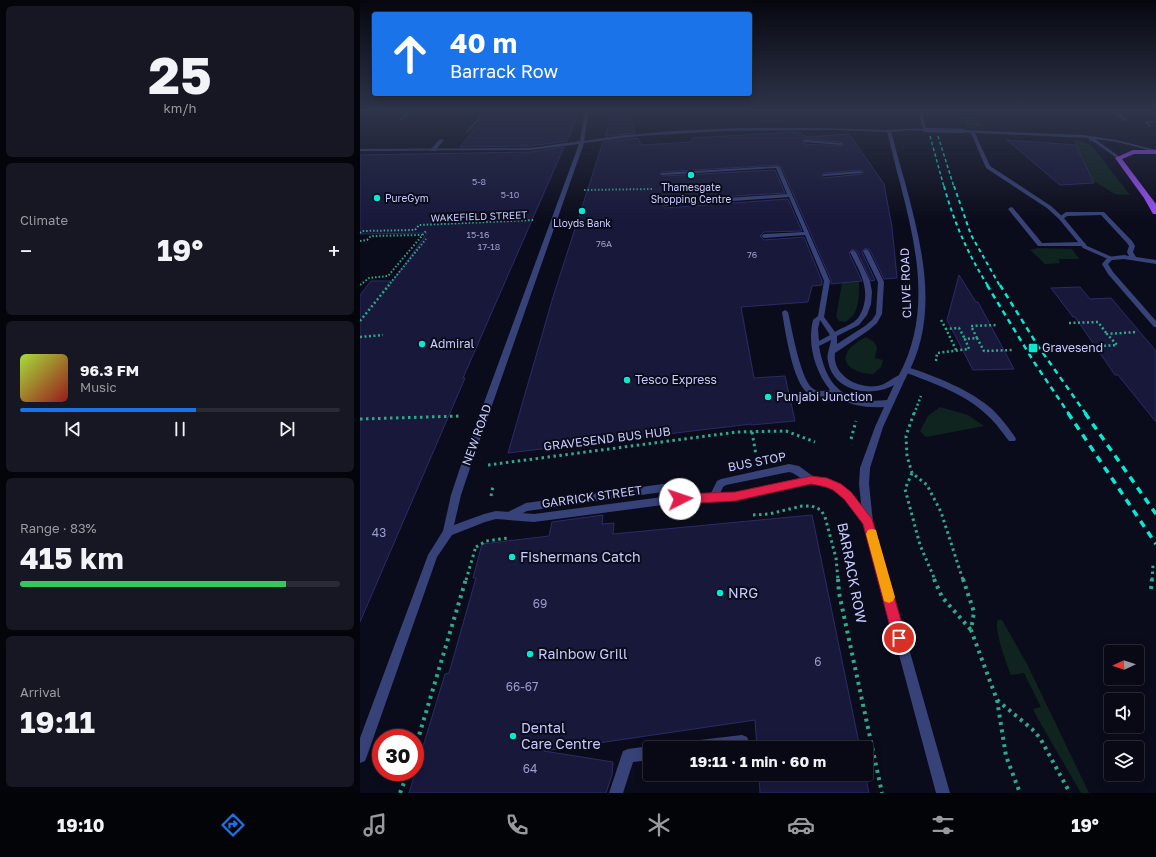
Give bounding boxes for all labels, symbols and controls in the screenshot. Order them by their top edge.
text: 40 m [450,26,517,59]
icon: ahead [384,28,436,80]
text: 25 [148,43,212,105]
text: Barrack Row [450,60,558,82]
text: km/h [163,100,197,116]
marker: Thamesgate Shopping Centre [686,170,696,180]
house number: 5-8 [472,176,486,187]
place label: Thamesgate Shopping Centre [651,181,731,205]
house number: 5-10 [501,189,520,200]
place label: PureGym [385,192,429,204]
marker: PureGym [372,193,382,203]
marker: Lloyds Bank [577,206,587,216]
street label: WAKEFIELD STREET [430,208,528,224]
text: Climate [20,212,68,228]
place label: Lloyds Bank [553,217,611,229]
house number: 15-16 [467,229,489,240]
text: 19° [157,232,203,268]
text: − [20,237,32,264]
text: + [328,237,340,264]
house number: 76A [596,238,612,249]
house number: 17-18 [478,241,500,252]
street label: CLIVE ROAD [897,248,914,318]
house number: 76 [747,249,757,260]
place label: Admiral [430,336,474,351]
marker: Admiral [417,339,427,349]
place label: Gravesend [1042,340,1103,355]
marker: Gravesend [1027,342,1039,354]
text: 96.3 FM [80,361,139,379]
place label: Tesco Express [635,372,717,387]
marker: Tesco Express [622,375,632,385]
text: Music [80,379,117,395]
place label: Punjabi Junction [776,389,873,404]
marker: Punjabi Junction [763,392,773,402]
street label: NEW ROAD [459,402,495,468]
icon: previous [62,418,84,440]
icon: pause [169,418,191,440]
icon: next [276,418,298,440]
street label: GRAVESEND BUS HUB [543,423,671,454]
street label: BUS STOP [727,448,787,474]
position arrow [659,478,701,520]
street label: GARRICK STREET [541,482,644,511]
text: Range · 83% [20,520,96,536]
street label: BARRACK ROW [834,521,871,625]
house number: 43 [372,525,386,540]
text: 415 km [20,540,124,576]
place label: Fishermans Catch [520,548,641,565]
marker: Fishermans Catch [507,552,517,562]
place label: NRG [728,584,758,601]
marker: NRG [715,588,725,598]
house number: 69 [533,596,547,611]
pin [882,621,916,655]
icon: arrive [888,627,910,649]
place label: Rainbow Grill [538,645,627,662]
north arrow [1104,645,1144,685]
map controls [1104,645,1144,781]
marker: Rainbow Grill [525,649,535,659]
house number: 6 [814,654,822,669]
house number: 66-67 [506,679,538,694]
text: Arrival [20,684,61,700]
button: sound [1104,693,1144,733]
text: 19:11 [20,704,95,740]
place label: Dental Care Centre [521,719,601,752]
speed limit sign: 30 [372,729,424,781]
marker: Dental Care Centre [508,731,518,741]
button: layers [1104,741,1144,781]
text: 19:11 · 1 min · 60 m [690,752,826,770]
house number: 64 [523,761,537,776]
icon: directions [219,811,247,839]
icon: music [361,811,389,839]
icon: phone [503,811,531,839]
icon: climate [645,811,673,839]
icon: car [787,811,815,839]
icon: filters [929,811,957,839]
text: 19:10 [57,814,104,836]
text: 19° [1071,814,1099,836]

